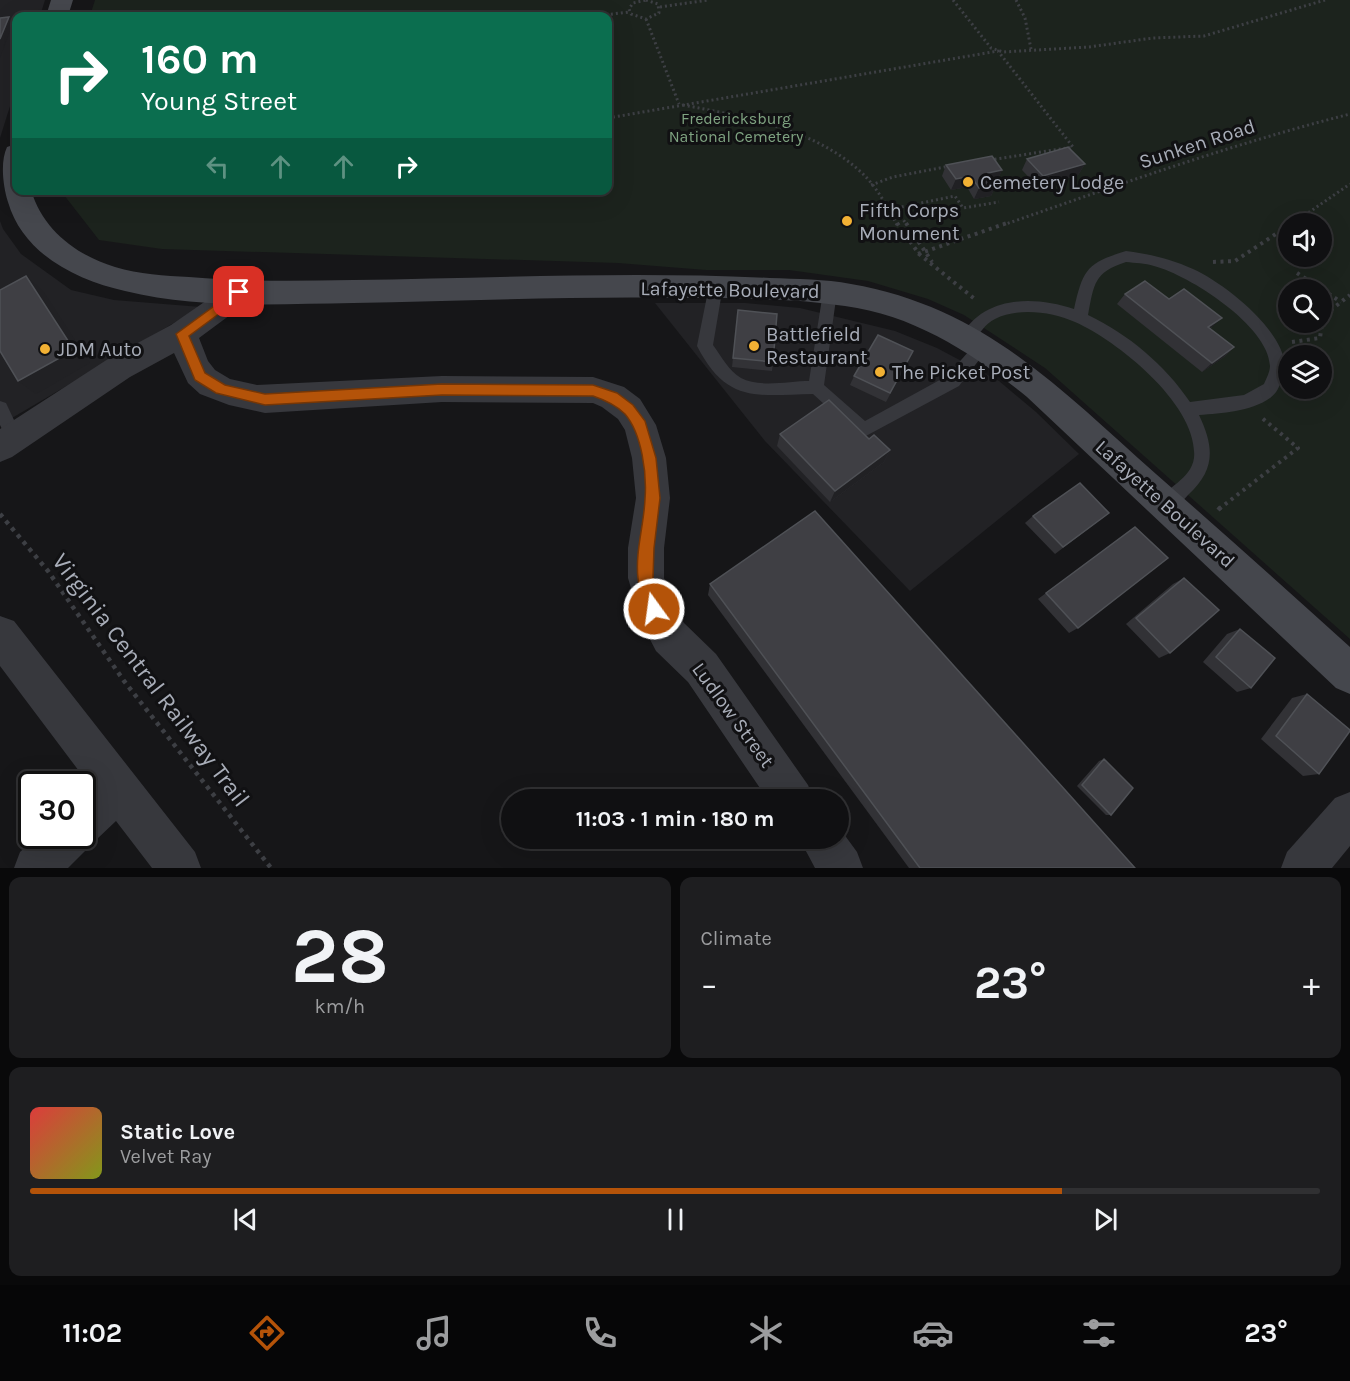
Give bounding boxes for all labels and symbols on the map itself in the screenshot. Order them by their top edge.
park label: Fredericksburg National Cemetery [669,109,804,146]
street label: Sunken Road [1136,114,1258,174]
place label: Cemetery Lodge [980,171,1124,194]
marker: Cemetery Lodge [961,175,975,189]
place label: Fifth Corps Monument [859,199,960,245]
marker: Fifth Corps Monument [840,214,854,228]
pin [213,266,264,317]
street label: Lafayette Boulevard [640,277,820,303]
place label: Battlefield Restaurant [766,323,868,369]
place label: JDM Auto [57,338,142,361]
marker: Battlefield Restaurant [747,339,761,353]
marker: JDM Auto [38,342,52,356]
place label: The Picket Post [892,361,1031,384]
marker: The Picket Post [873,365,887,379]
street label: Lafayette Boulevard [1091,435,1239,573]
street label: Virginia Central Railway Trail [46,548,256,812]
position arrow [622,577,686,641]
street label: Ludlow Street [687,658,779,772]
speed limit sign: 30 [18,771,96,849]

